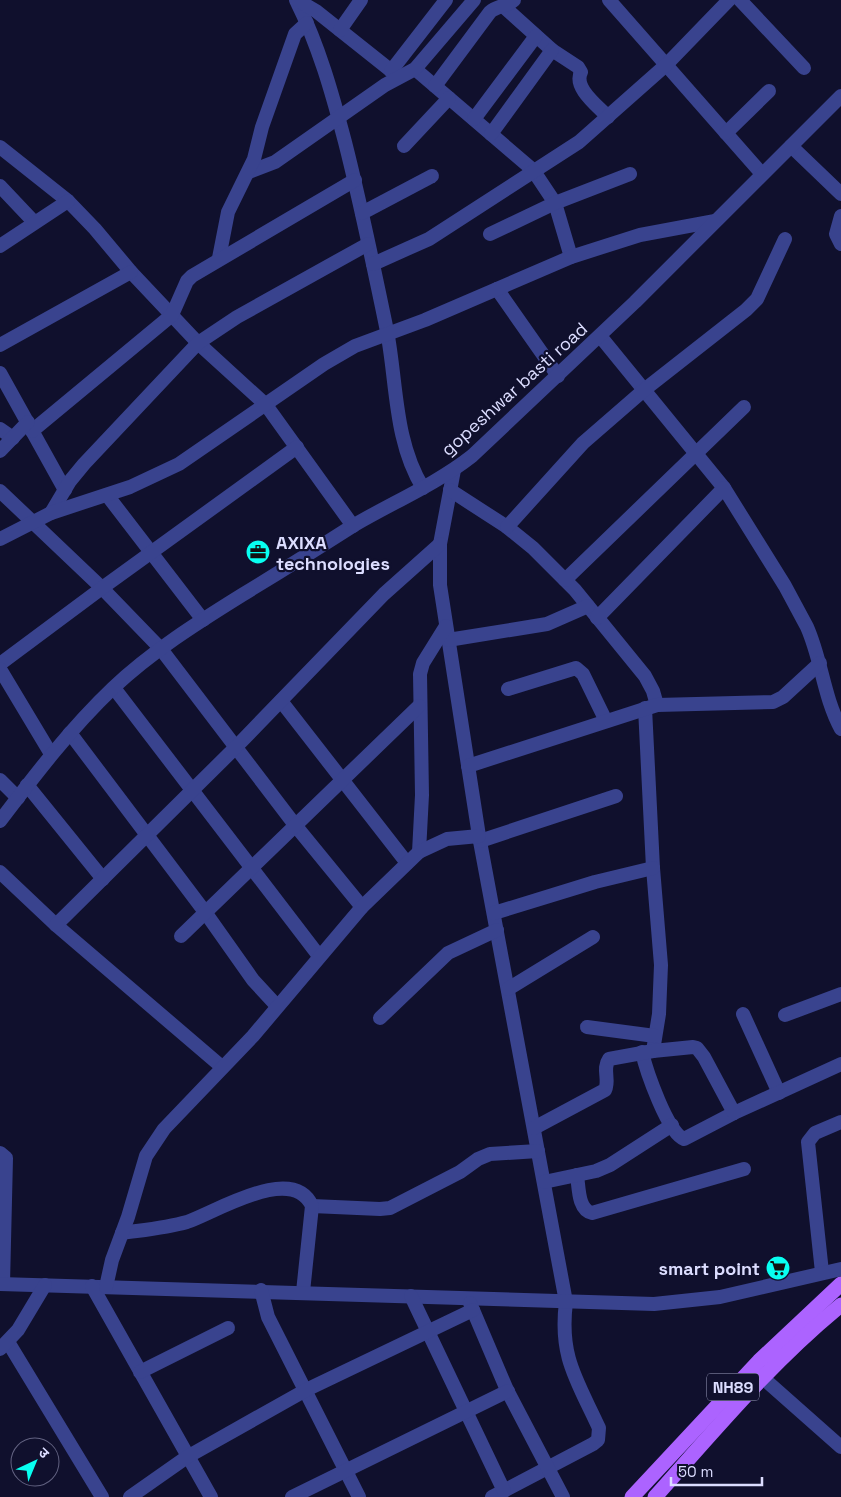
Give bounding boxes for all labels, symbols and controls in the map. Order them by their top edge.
street label: gopeshwar basti road [436,317,592,461]
place label: AXIXA technologies [276,531,390,575]
office icon: AXIXA technologies [245,539,271,565]
supermarket icon: smart point [765,1255,791,1281]
place label: smart point [659,1257,760,1280]
road number: NH89 [707,1374,759,1400]
north arrow [10,1437,60,1487]
text: उ [35,1443,54,1463]
scale bar [671,1454,762,1486]
text: 50 m [678,1462,713,1481]

